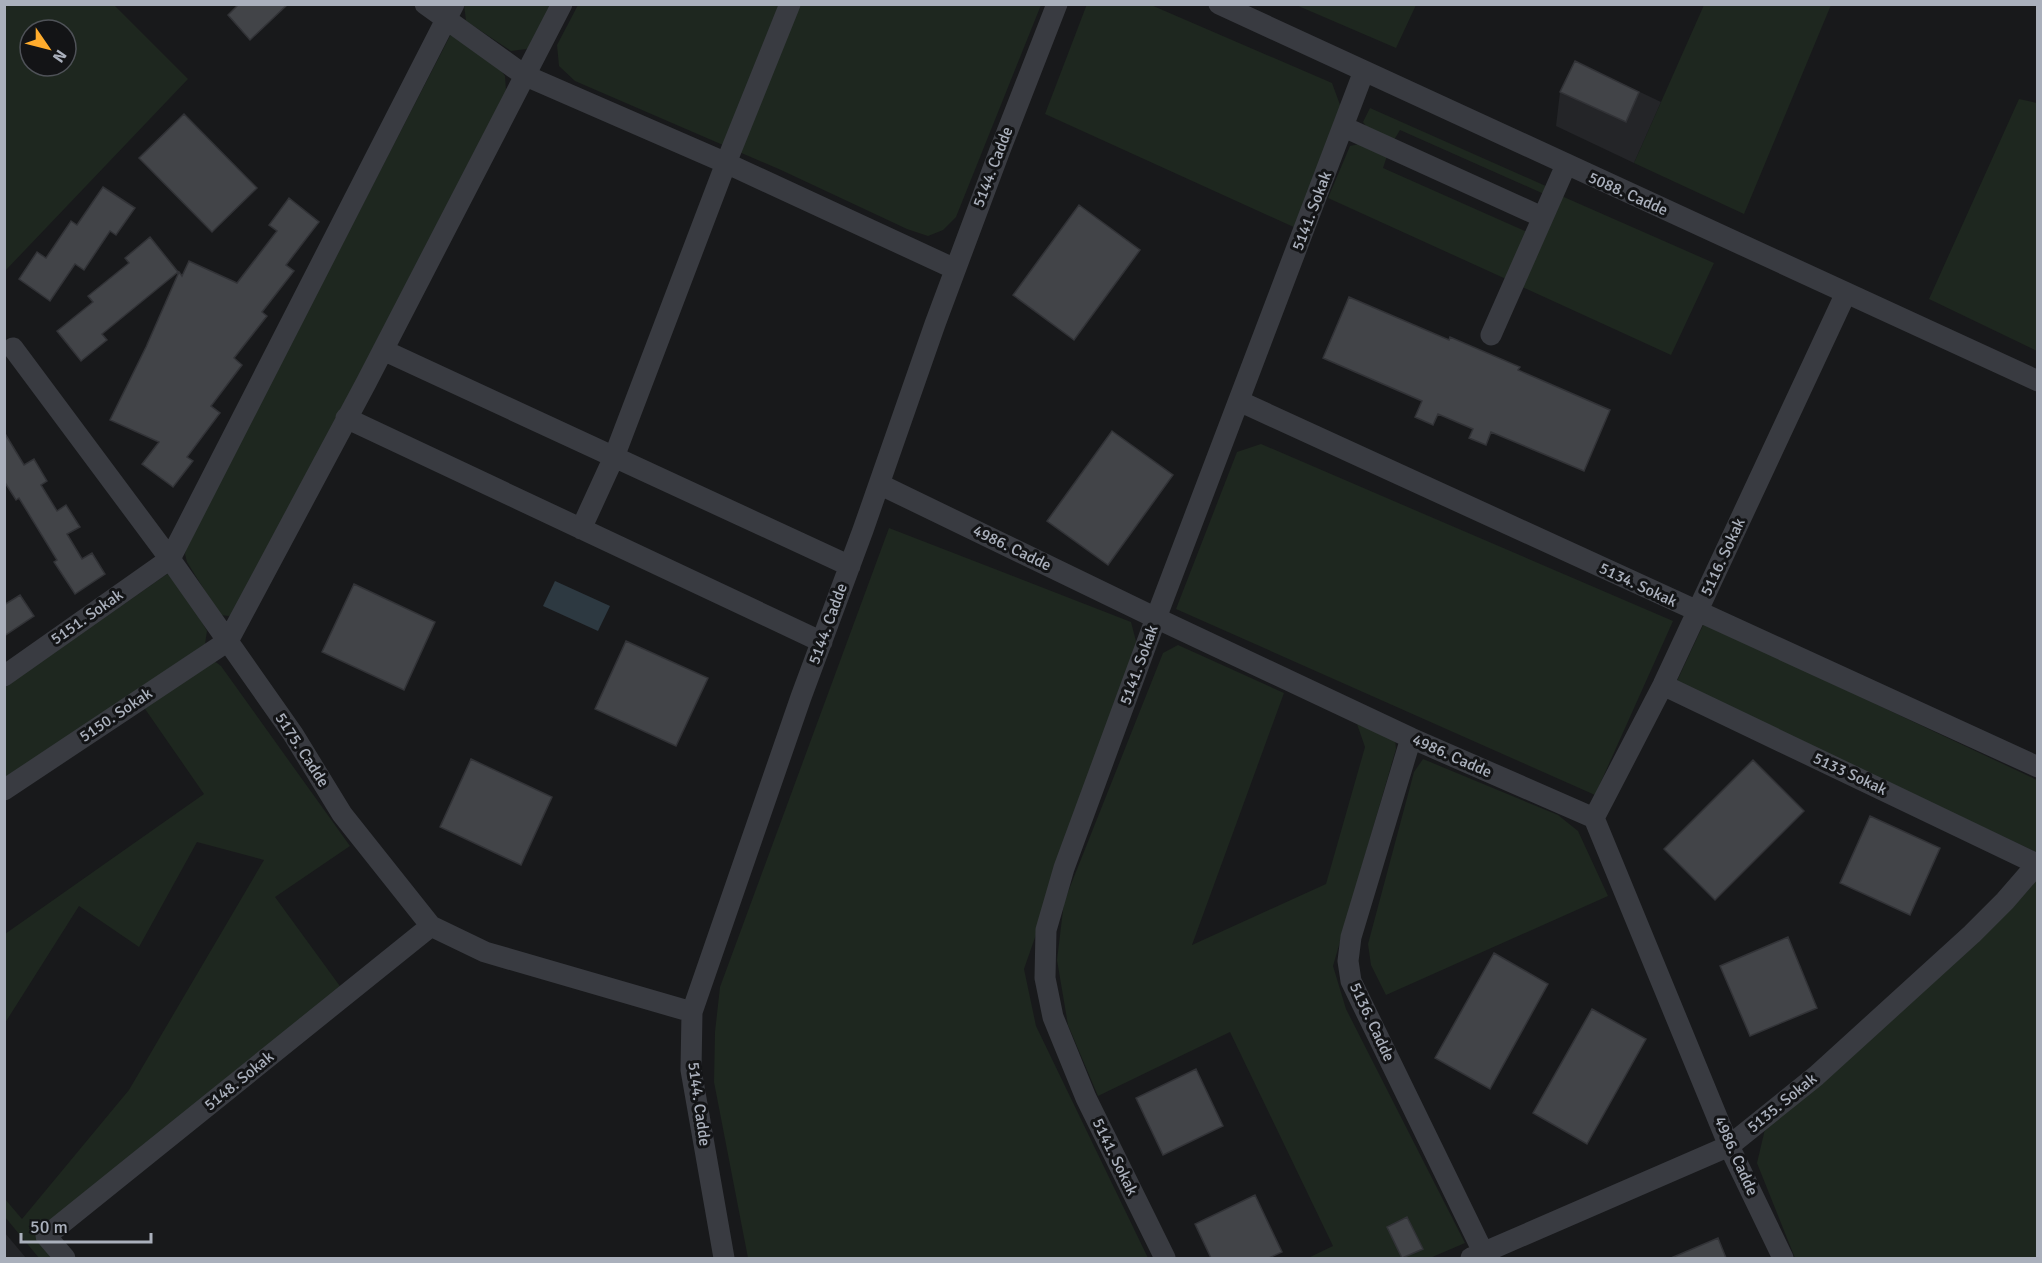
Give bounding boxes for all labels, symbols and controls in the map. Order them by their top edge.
north arrow [18,18,78,78]
text: N [48,46,71,66]
street label: 5144. Cadde [968,124,1018,210]
street label: 5141. Sokak [1288,168,1336,254]
street label: 5088. Cadde [1585,168,1671,220]
street label: 5116. Sokak [1696,515,1750,599]
street label: 4986. Cadde [969,520,1055,576]
street label: 5134. Sokak [1596,558,1680,612]
street label: 5144. Cadde [804,581,852,667]
street label: 5151. Sokak [47,585,127,649]
street label: 5141. Sokak [1115,622,1163,708]
street label: 5150. Sokak [76,683,156,747]
street label: 5175. Cadde [271,709,333,791]
street label: 4986. Cadde [1409,730,1495,782]
street label: 5133 Sokak [1810,748,1890,800]
street label: 5136. Cadde [1345,979,1399,1065]
street label: 5148. Sokak [200,1047,278,1115]
street label: 5144. Cadde [683,1061,715,1147]
street label: 5135. Sokak [1743,1069,1821,1137]
street label: 4986. Cadde [1710,1113,1762,1199]
street label: 5141. Sokak [1088,1115,1142,1199]
scale bar [21,1206,152,1244]
text: 50 m [30,1216,68,1238]

